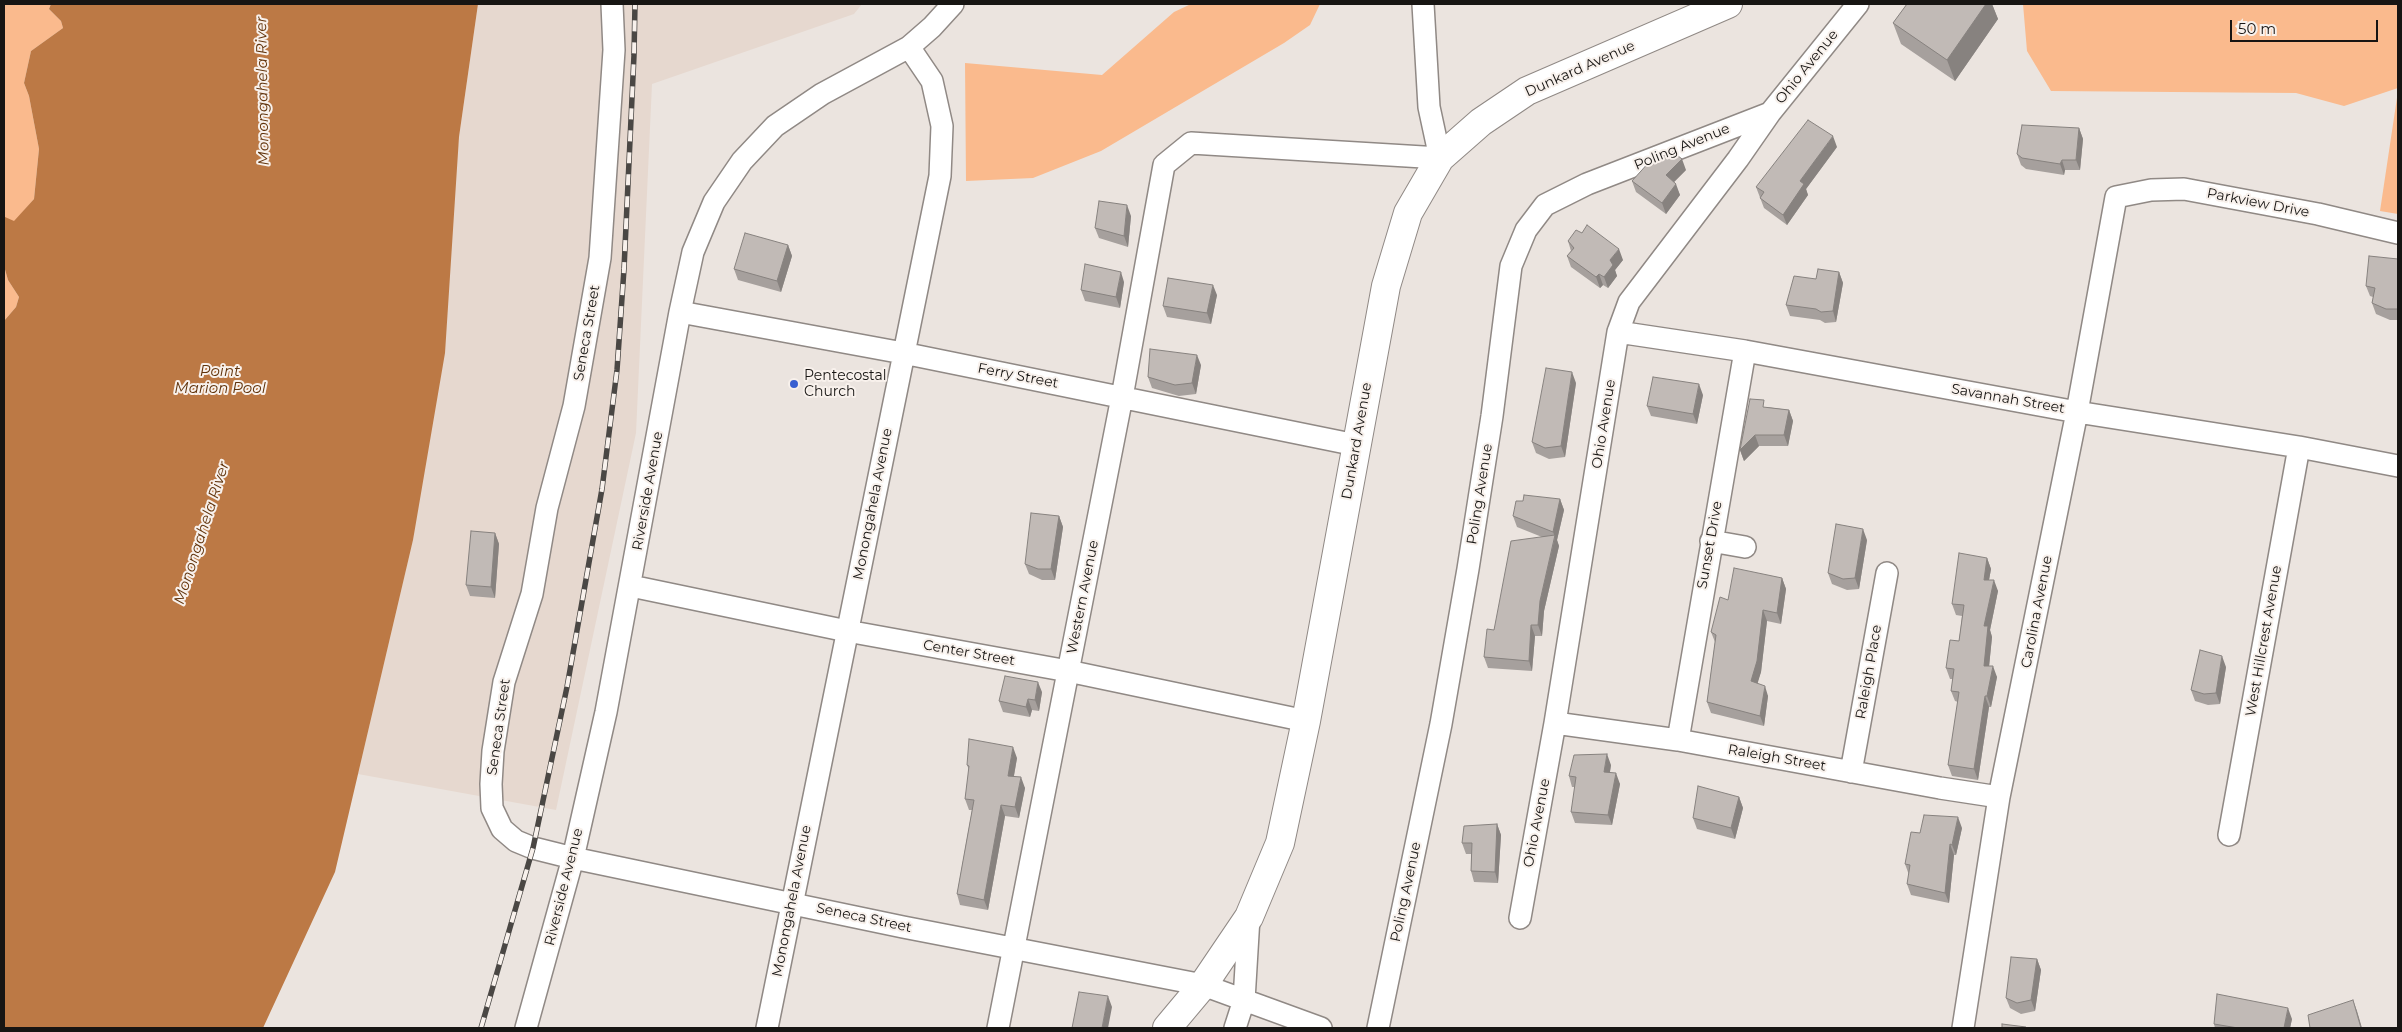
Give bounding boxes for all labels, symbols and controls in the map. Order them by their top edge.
scale bar [2232,10,2380,42]
water label: Monongahela River [253,16,273,166]
text: 50 m [2238,19,2276,38]
street label: Ohio Avenue [1772,27,1842,107]
street label: Dunkard Avenue [1523,37,1637,101]
street label: Poling Avenue [1632,120,1732,174]
street label: Parkview Drive [2205,185,2311,221]
street label: Seneca Street [570,284,604,382]
street label: Ferry Street [976,360,1060,392]
water label: Point Marion Pool [174,363,266,398]
place label: Pentecostal Church [804,368,886,401]
marker: Pentecostal Church [788,378,800,390]
street label: Ohio Avenue [1589,378,1619,470]
street label: Dunkard Avenue [1338,381,1376,501]
street label: Savannah Street [1950,381,2066,417]
street label: Monongahela Avenue [850,427,896,581]
street label: Riverside Avenue [629,430,667,552]
street label: Poling Avenue [1464,442,1496,546]
water label: Monongahela River [170,459,234,607]
street label: Sunset Drive [1694,500,1726,590]
street label: Western Avenue [1064,539,1102,655]
street label: Carolina Avenue [2018,554,2056,670]
street label: West Hillcrest Avenue [2242,564,2286,718]
street label: Raleigh Place [1852,624,1886,720]
street label: Center Street [922,637,1016,669]
street label: Seneca Street [484,678,514,776]
street label: Raleigh Street [1727,741,1827,775]
street label: Ohio Avenue [1520,777,1554,869]
street label: Monongahela Avenue [769,824,815,978]
street label: Riverside Avenue [541,827,587,947]
street label: Poling Avenue [1387,840,1425,944]
street label: Seneca Street [815,900,913,936]

